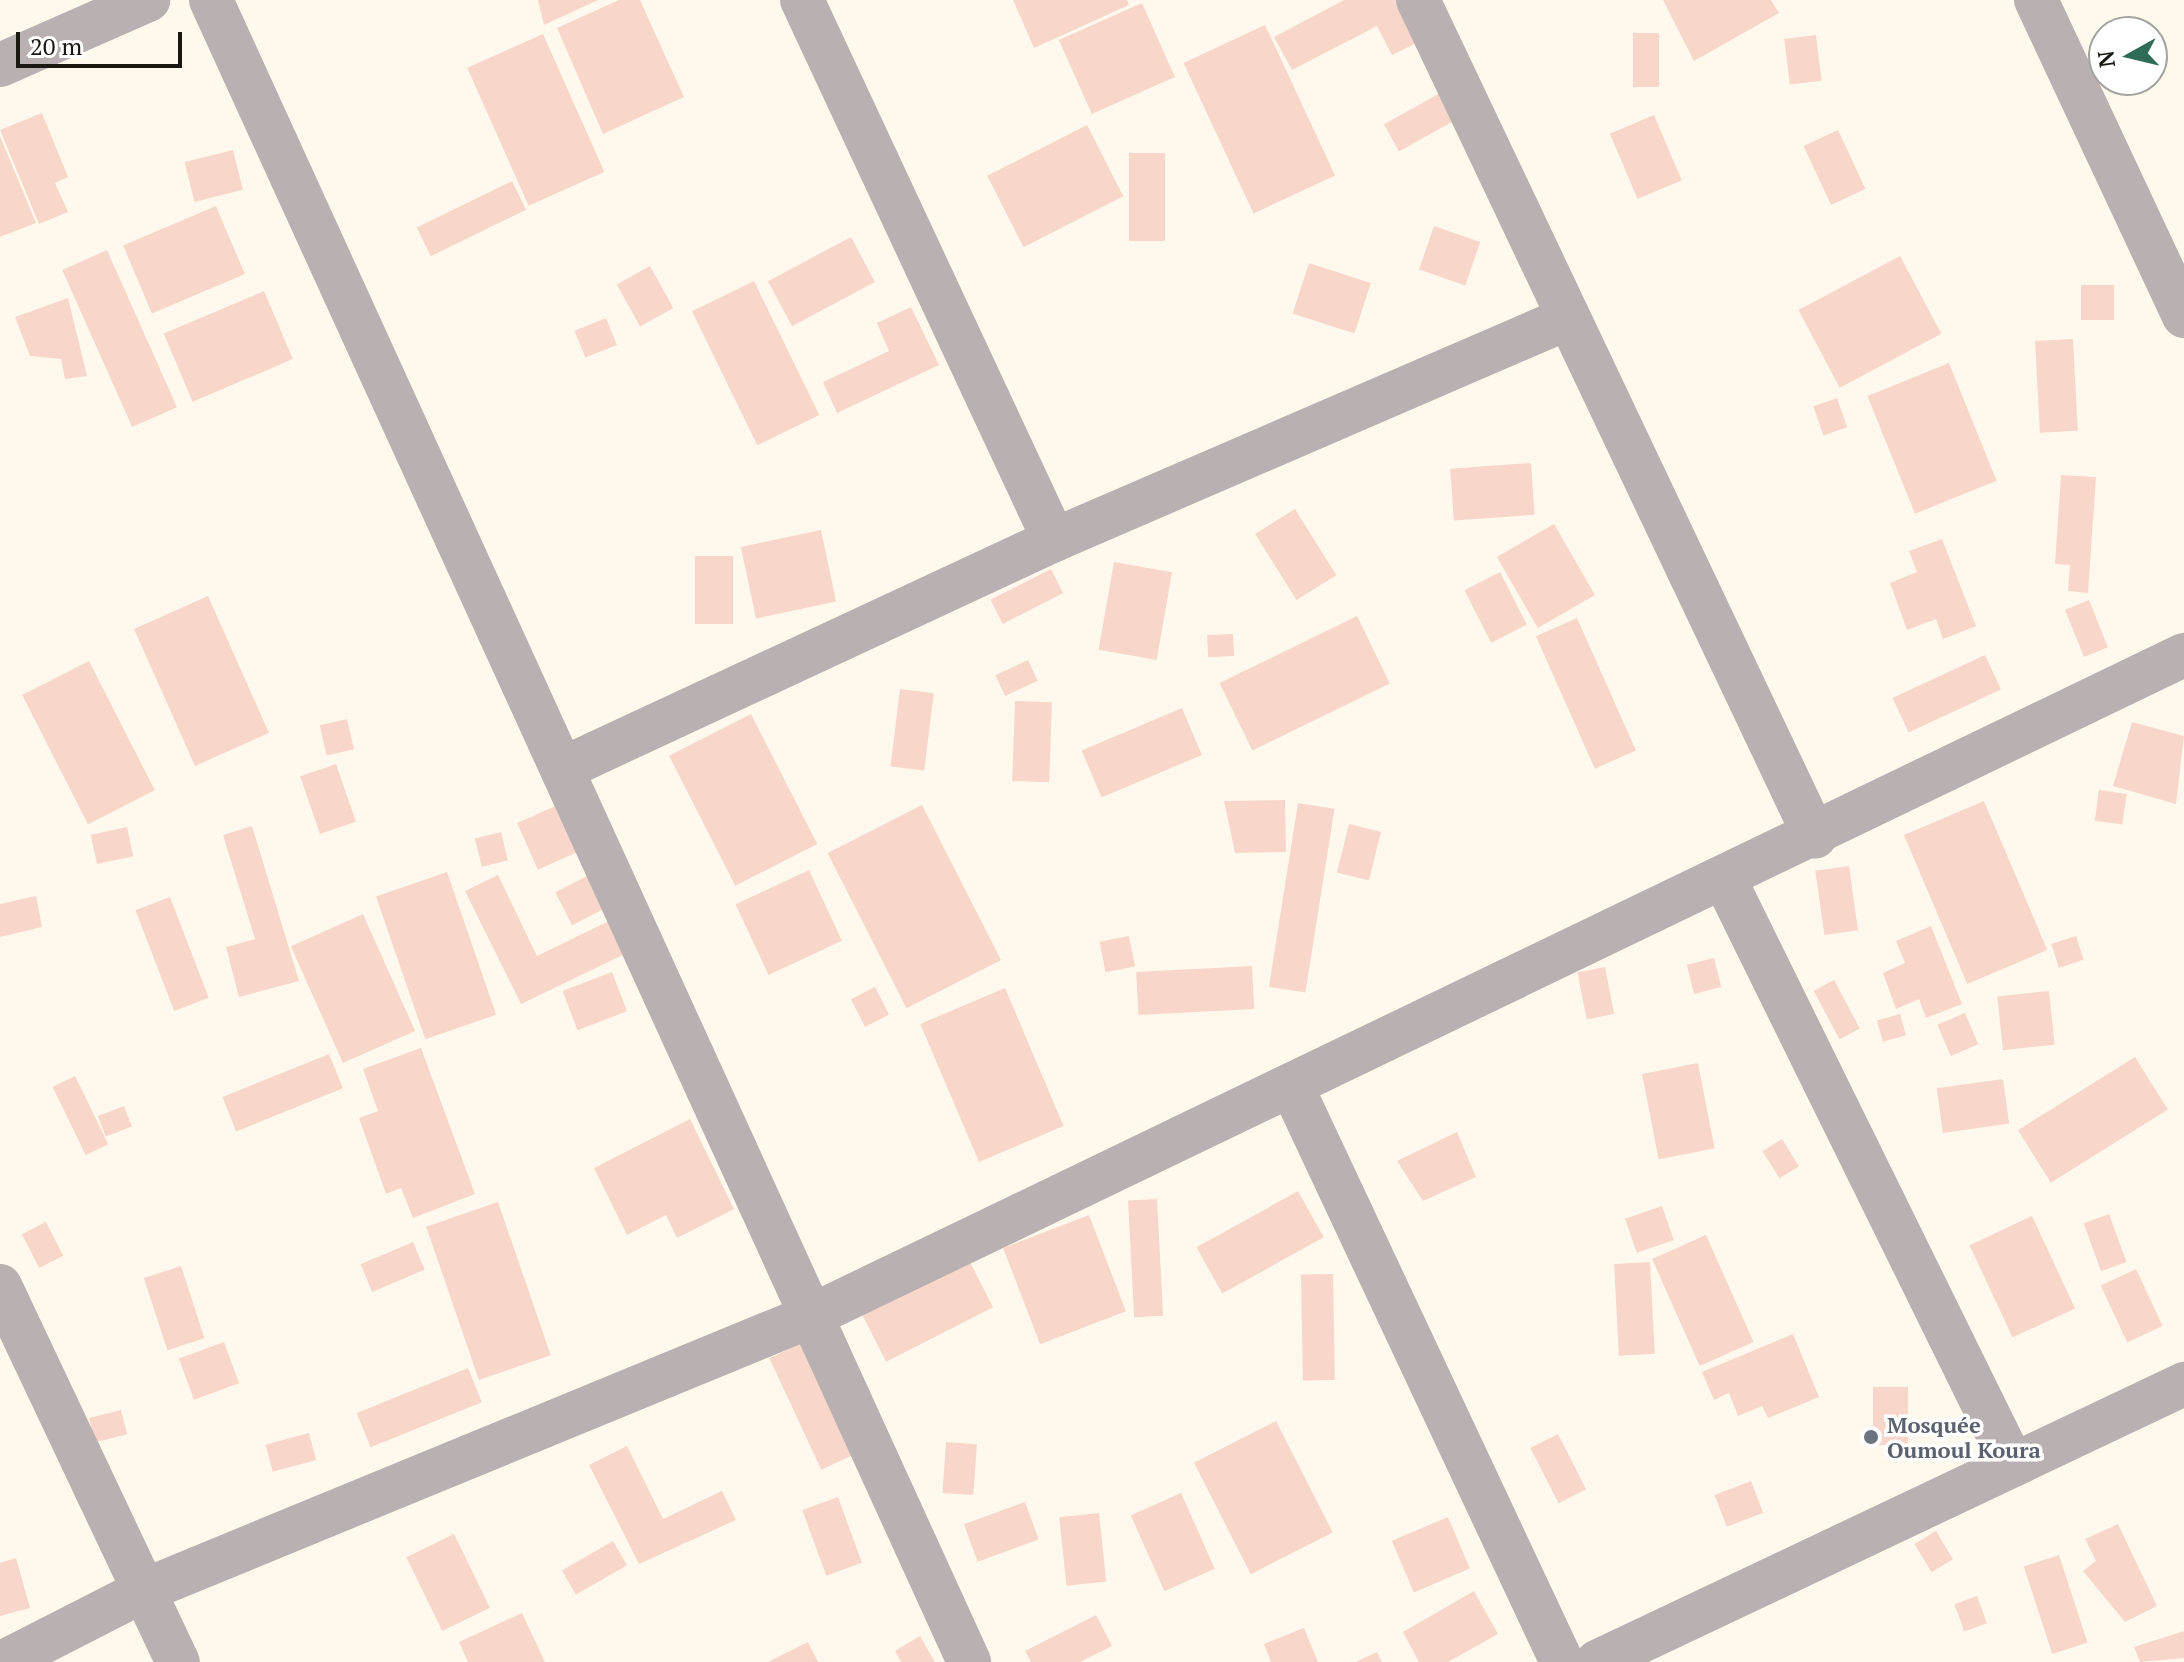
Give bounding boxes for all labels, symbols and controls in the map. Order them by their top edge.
scale bar [20,16,186,66]
north arrow [2088,16,2168,96]
text: 20 m [30,30,82,62]
text: N [2090,49,2121,69]
place label: Mosquée Oumoul Koura [1887,1411,2041,1462]
marker: Mosquée Oumoul Koura [1862,1428,1880,1446]

